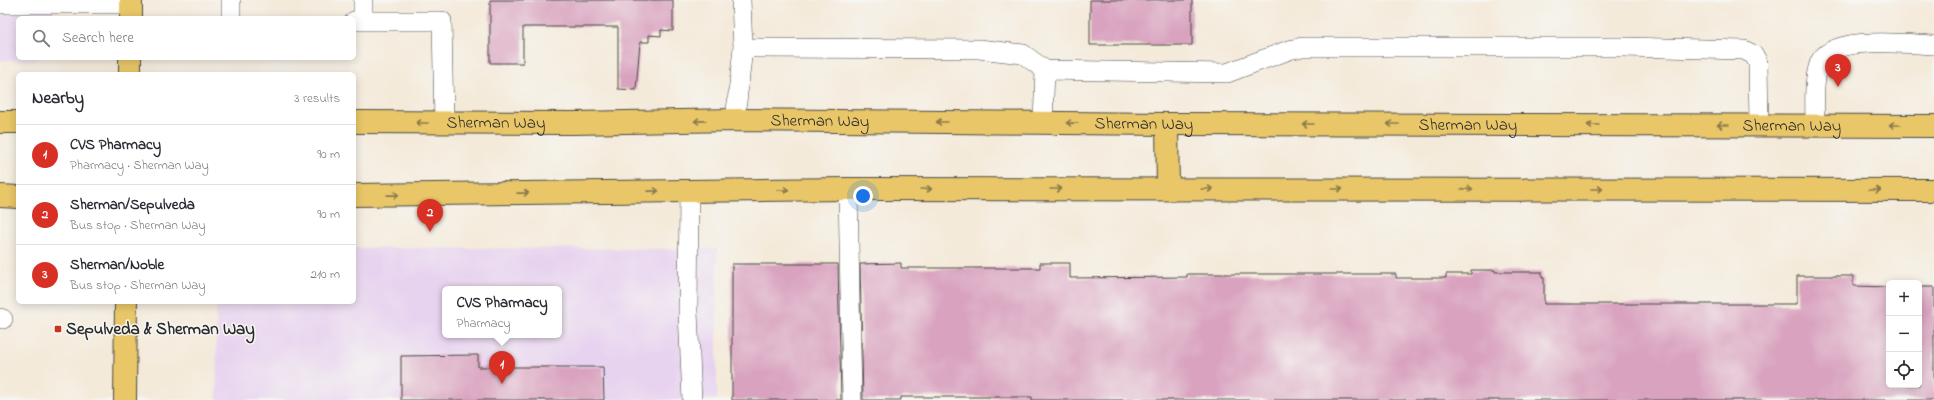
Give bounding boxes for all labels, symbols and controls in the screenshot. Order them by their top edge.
search box [16,16,356,60]
icon: search [30,27,52,49]
text: Search here [62,27,134,49]
pin: 3 [1825,54,1851,87]
text: Nearby [32,86,84,111]
text: 3 results [294,89,340,108]
street label: Sherman Way [770,108,869,135]
street label: Sherman Way [447,110,545,136]
street label: Sherman Way [1094,111,1193,138]
street label: Sherman Way [1419,112,1517,138]
street label: Sherman Way [1743,113,1841,139]
one-way arrow [694,117,707,124]
one-way arrow [936,118,949,126]
one-way arrow [416,119,429,127]
one-way arrow [1066,119,1079,127]
one-way arrow [1302,120,1315,128]
one-way arrow [1387,120,1400,128]
one-way arrow [1587,121,1600,129]
one-way arrow [1717,121,1730,129]
one-way arrow [1889,121,1902,129]
text: CVS Pharmacy [70,134,161,156]
text: 1 [43,145,47,164]
text: 90 m [317,145,340,164]
text: Pharmacy · Sherman Way [70,156,209,175]
one-way arrow [919,185,932,193]
one-way arrow [1049,185,1062,193]
one-way arrow [1200,185,1213,193]
one-way arrow [1330,185,1343,193]
one-way arrow [1460,185,1473,193]
one-way arrow [1590,185,1603,193]
one-way arrow [776,186,789,194]
your location [853,186,873,206]
one-way arrow [1868,186,1881,194]
one-way arrow [646,187,659,195]
one-way arrow [516,189,529,197]
one-way arrow [386,191,399,198]
text: Sherman/Sepulveda [70,194,195,216]
pin: 2 [417,199,443,232]
text: 2 [42,205,48,224]
text: 90 m [317,205,340,224]
text: Bus stop · Sherman Way [70,216,206,235]
text: Sherman/Noble [70,254,164,276]
text: 3 [42,265,48,284]
text: 210 m [310,265,340,284]
text: Bus stop · Sherman Way [70,276,206,295]
map controls [1886,280,1922,388]
button: + [1886,280,1922,316]
popup [442,286,562,338]
text: CVS Pharmacy [456,292,548,314]
text: Pharmacy [456,314,511,333]
button: − [1886,316,1922,352]
place label: Sepulveda & Sherman Way [66,317,255,344]
marker: Sepulveda & Sherman Way [53,324,63,334]
pin: 1 [489,351,515,384]
button: locate [1886,352,1922,388]

